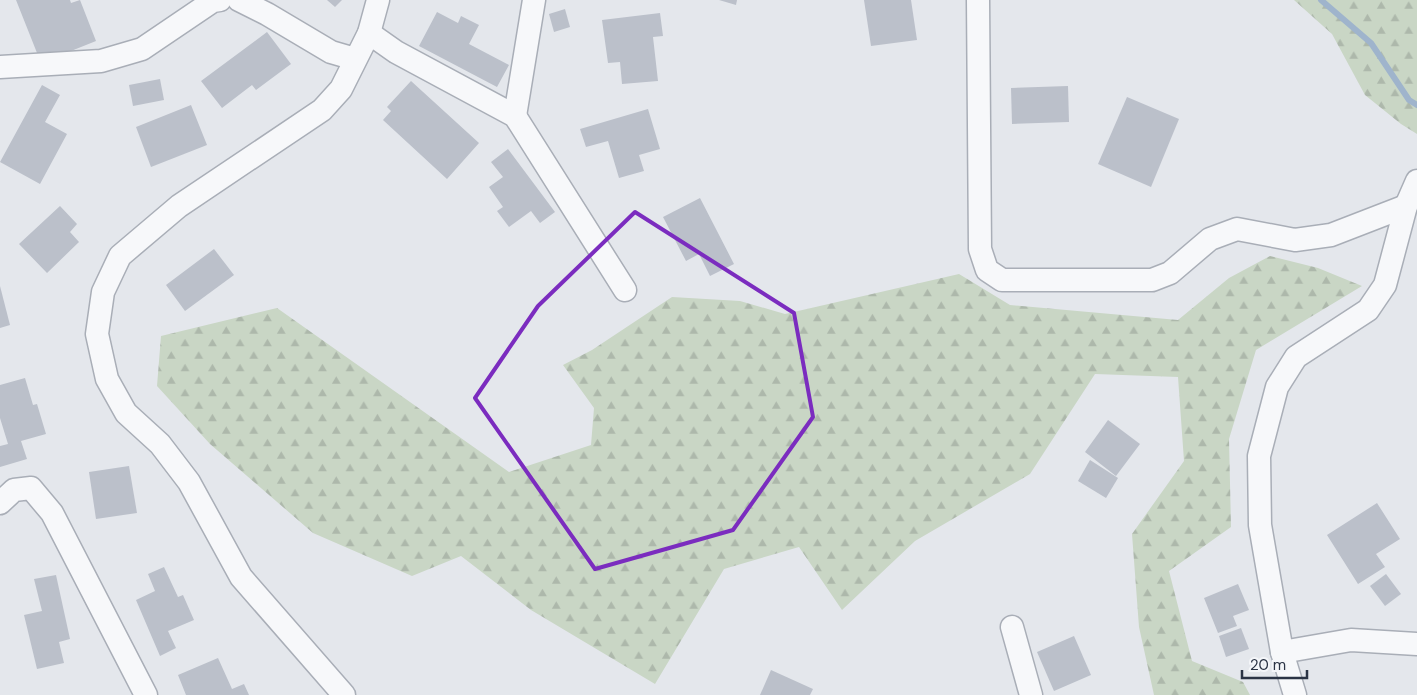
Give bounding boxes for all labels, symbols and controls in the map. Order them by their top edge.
scale bar [1242,648,1307,680]
text: 20 m [1250,655,1286,675]

